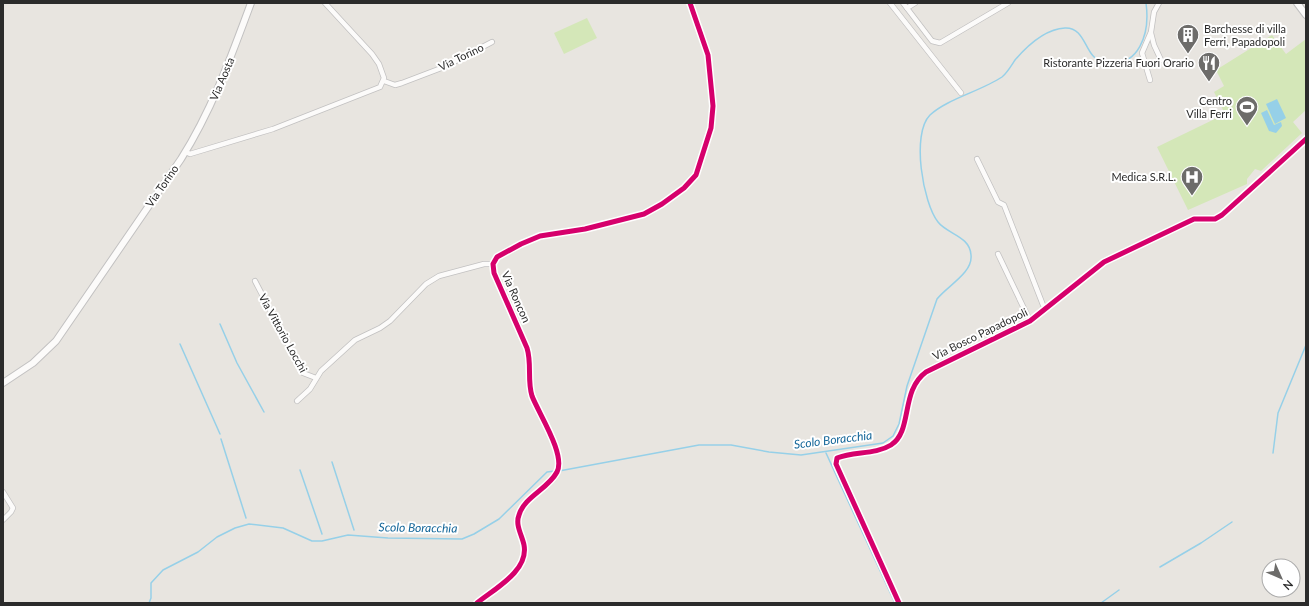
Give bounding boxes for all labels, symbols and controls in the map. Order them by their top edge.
building icon: Barchesse di villa Ferri, Papadopoli [1175,22,1201,55]
place label: Barchesse di villa Ferri, Papadopoli [1204,22,1286,48]
street label: Via Torino [436,40,485,73]
restaurant icon: Ristorante Pizzeria Fuori Orario [1196,50,1222,83]
street label: Via Aosta [207,55,236,102]
place label: Ristorante Pizzeria Fuori Orario [1043,56,1194,69]
place label: Centro Villa Ferri [1186,94,1232,120]
sports icon: Centro Villa Ferri [1234,94,1260,127]
street label: Via Torino [142,162,181,209]
hospital icon: Medica S.R.L. [1179,164,1205,197]
place label: Medica S.R.L. [1112,170,1176,183]
street label: Via Roncon [499,269,534,324]
street label: Via Vittorio Locchi [256,291,311,375]
street label: Via Bosco Papadopoli [930,305,1030,362]
water label: Scolo Boracchia [793,427,873,452]
water label: Scolo Boracchia [379,519,457,536]
north arrow [1261,558,1301,598]
text: N [1281,578,1296,593]

